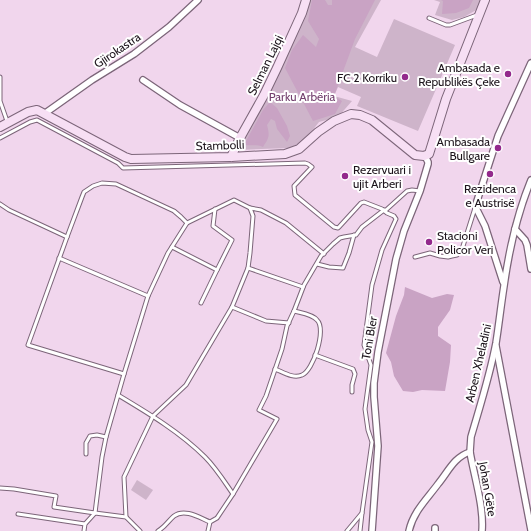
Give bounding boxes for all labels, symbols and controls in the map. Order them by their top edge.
street label: Gjirokastra [91,29,143,71]
street label: Selman Lajqi [244,32,286,98]
place label: Ambasada e Republikës Çeke [418,60,500,89]
marker: Ambasada e Republikës Çeke [503,69,513,79]
place label: FC 2 Korriku [337,70,397,85]
marker: FC 2 Korriku [400,72,410,82]
park label: Parku Arbëria [269,89,336,104]
place label: Ambasada Bullgare [437,134,490,163]
street label: Stambolli [195,137,245,153]
marker: Ambasada Bullgare [493,143,503,153]
place label: Rezervuari i ujit Arberi [353,162,411,191]
marker: Rezidenca e Austrisë [485,169,495,179]
marker: Rezervuari i ujit Arberi [340,171,350,181]
place label: Rezidenca e Austrisë [464,181,516,210]
place label: Stacioni Policor Veri [437,228,493,257]
marker: Stacioni Policor Veri [424,237,434,247]
street label: Toni Bler [358,315,380,361]
street label: Arben Xheladini [462,322,494,404]
street label: Johan Gëte [476,459,500,518]

